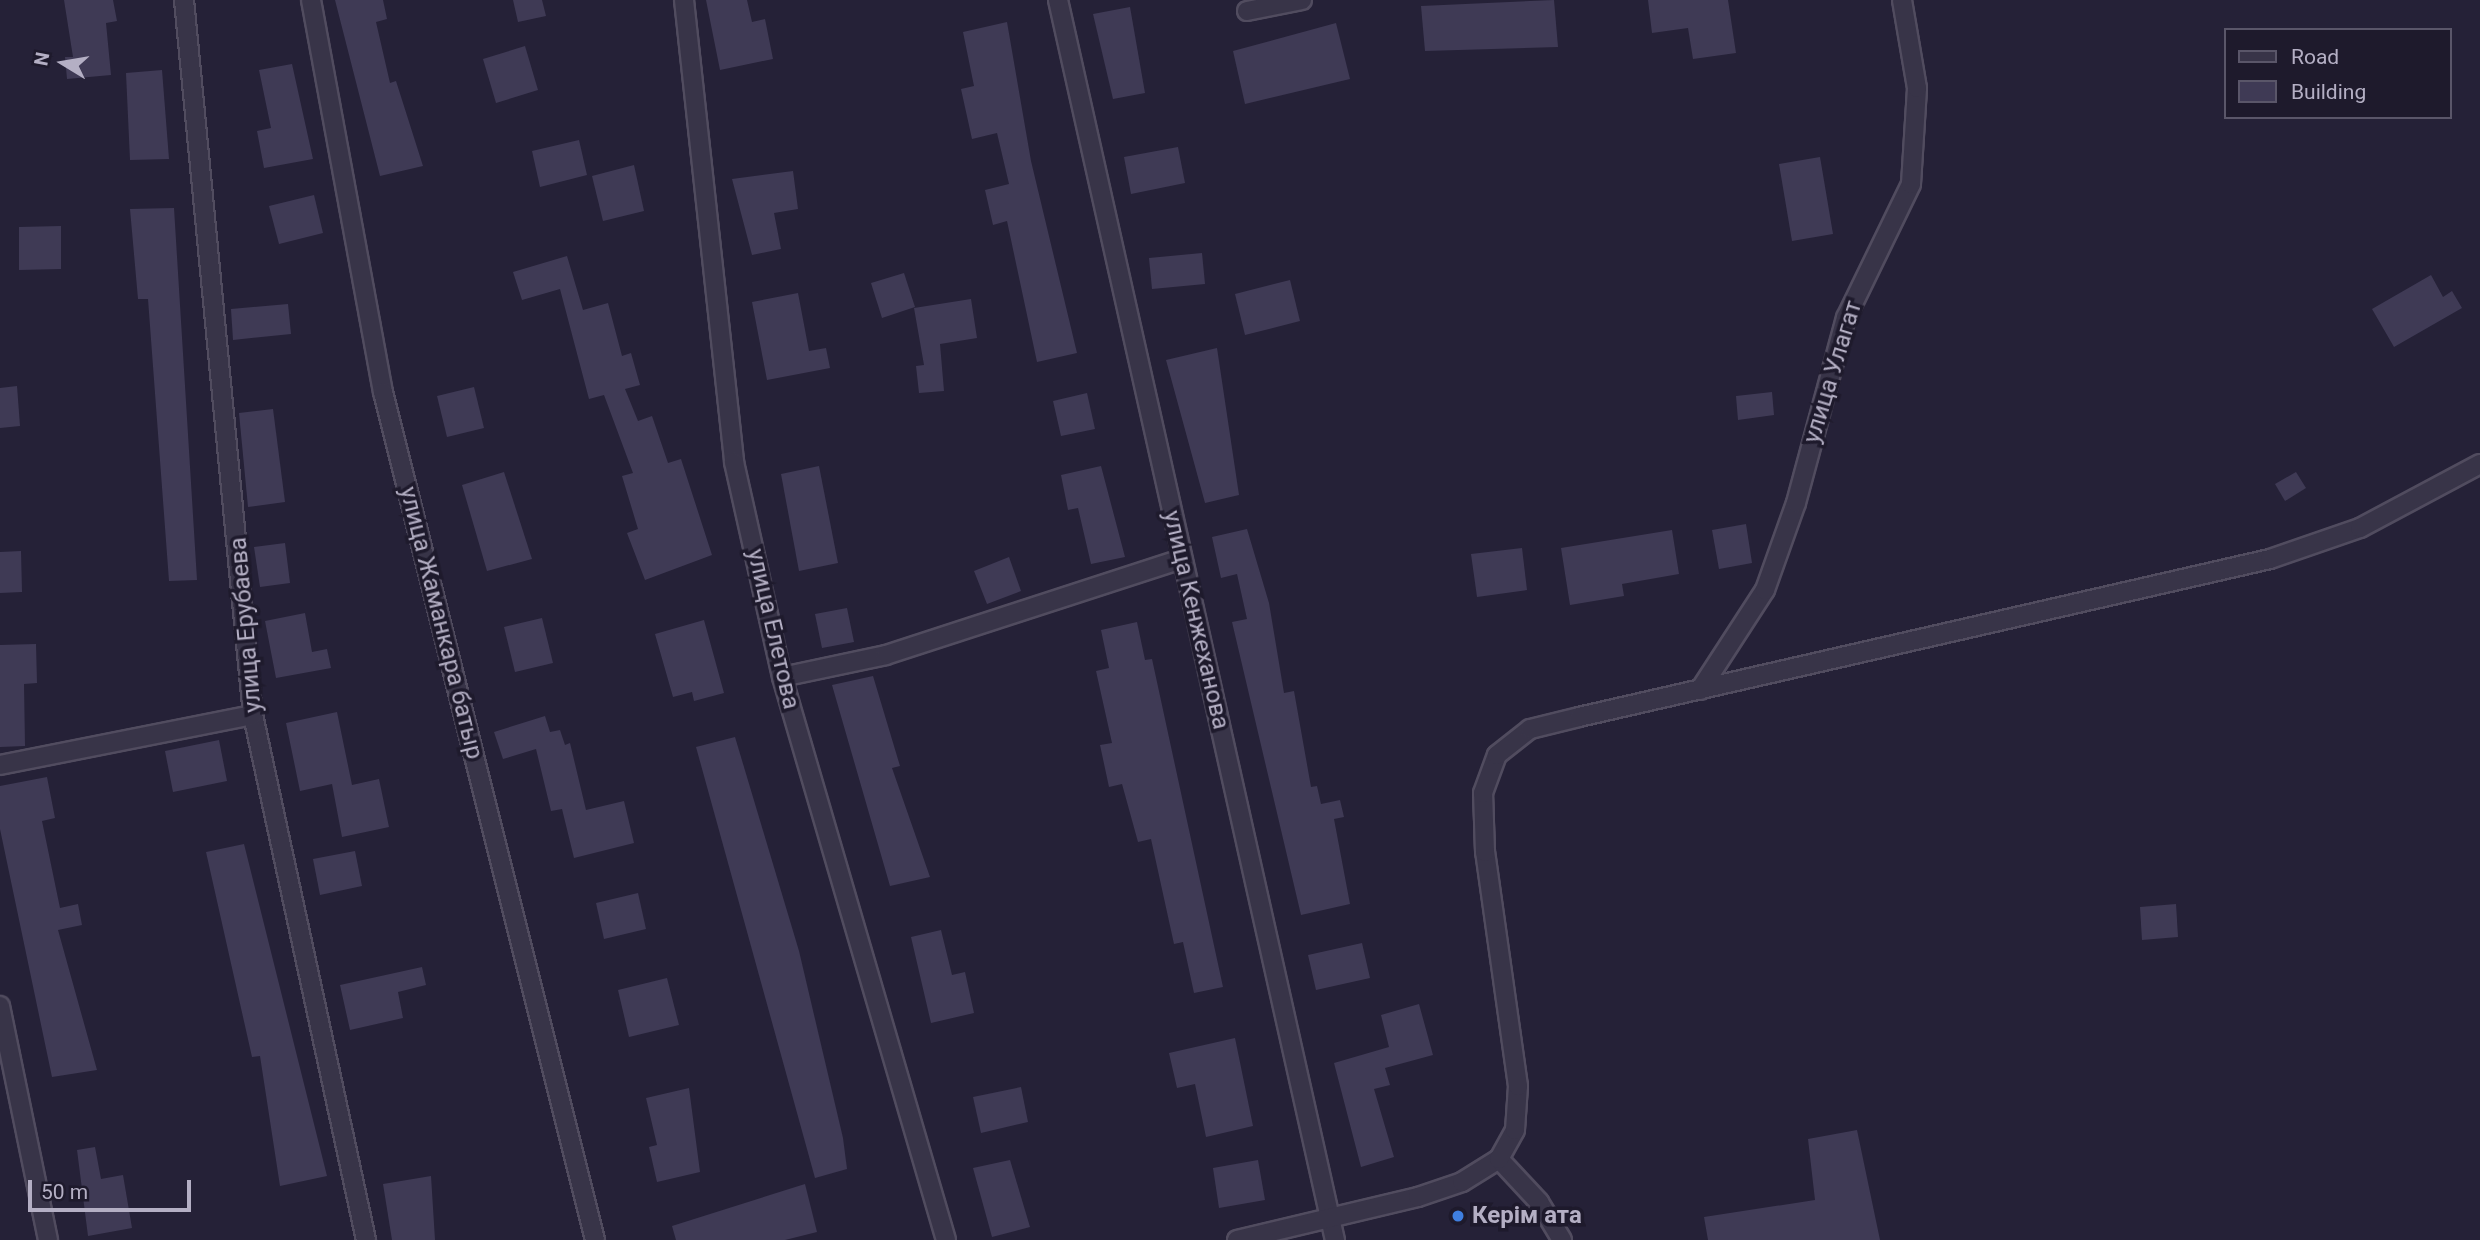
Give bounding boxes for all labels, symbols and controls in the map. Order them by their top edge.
north arrow [28,28,98,98]
legend [2224,28,2452,119]
text: Road [2291,45,2339,69]
text: N [29,50,54,68]
text: Building [2291,80,2366,104]
street label: улица Улагат [1798,297,1868,447]
street label: улица Жаманкара батыр [393,484,489,762]
street label: улица Кенжеханова [1157,508,1235,732]
street label: улица Ерубаева [224,536,268,714]
street label: улица Елетова [741,546,805,712]
scale bar [32,1166,194,1210]
text: 50 m [41,1180,88,1204]
place label: Керім ата [1472,1202,1582,1230]
marker: Керім ата [1450,1208,1466,1224]

